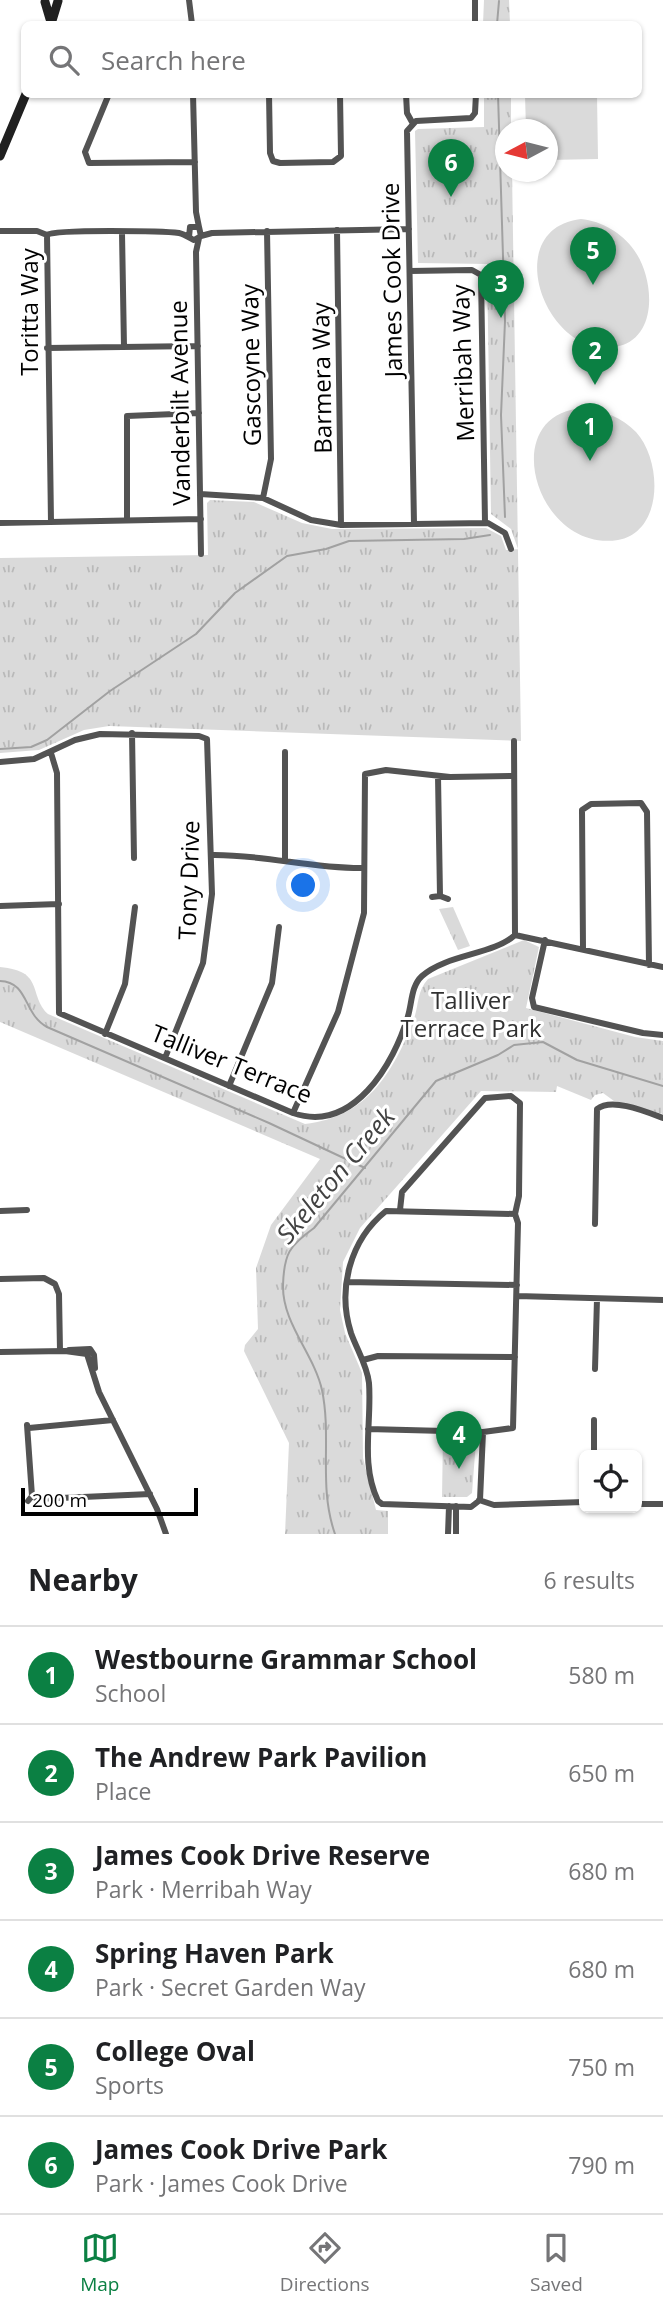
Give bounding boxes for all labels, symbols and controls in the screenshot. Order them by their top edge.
search box [21,21,642,98]
icon: search [45,41,83,79]
text: Search here [101,42,246,78]
north arrow [495,119,558,182]
pin: 6 [428,139,474,197]
street label: James Cook Drive [373,182,409,380]
pin: 5 [570,227,616,285]
street label: Toritta Way [12,247,45,376]
pin: 3 [478,260,524,318]
street label: Gascoyne Way [232,283,268,446]
street label: Merribah Way [443,283,481,442]
street label: Vanderbilt Avenue [161,300,197,506]
street label: Barmera Way [303,301,339,454]
pin: 2 [572,327,618,385]
pin: 1 [567,403,613,461]
street label: Tony Drive [169,820,207,940]
your location [286,868,320,902]
park label: Talliver Terrace Park [400,983,542,1044]
street label: Talliver Terrace [147,1016,317,1110]
water label: Skeleton Creek [267,1098,403,1251]
pin: 4 [436,1411,482,1469]
map controls [579,1450,642,1513]
button: locate [579,1450,642,1513]
scale bar [21,1485,198,1517]
text: 200 m [32,1487,87,1513]
text: Nearby [28,1559,138,1600]
text: 6 results [544,1564,635,1596]
text: Westbourne Grammar School [95,1641,477,1677]
text: 1 [44,1659,58,1691]
text: 580 m [568,1659,635,1691]
text: School [95,1677,166,1709]
text: The Andrew Park Pavilion [95,1739,427,1775]
text: 2 [44,1757,58,1789]
text: 650 m [568,1757,635,1789]
text: Place [95,1775,151,1807]
text: James Cook Drive Reserve [95,1837,430,1873]
text: 3 [44,1855,58,1887]
text: 680 m [568,1855,635,1887]
text: Park · Merribah Way [95,1873,312,1905]
text: Spring Haven Park [95,1935,334,1971]
text: 4 [44,1953,58,1985]
text: 680 m [568,1953,635,1985]
text: Park · Secret Garden Way [95,1971,366,2003]
text: College Oval [95,2033,255,2069]
text: 5 [44,2051,58,2083]
text: 750 m [568,2051,635,2083]
text: Sports [95,2069,164,2101]
text: James Cook Drive Park [95,2131,387,2167]
text: 6 [44,2149,58,2181]
text: 790 m [568,2149,635,2181]
text: Park · James Cook Drive [95,2167,348,2199]
tab: Map [80,2229,119,2297]
tab: Directions [280,2229,370,2297]
tab: Saved [530,2229,583,2297]

